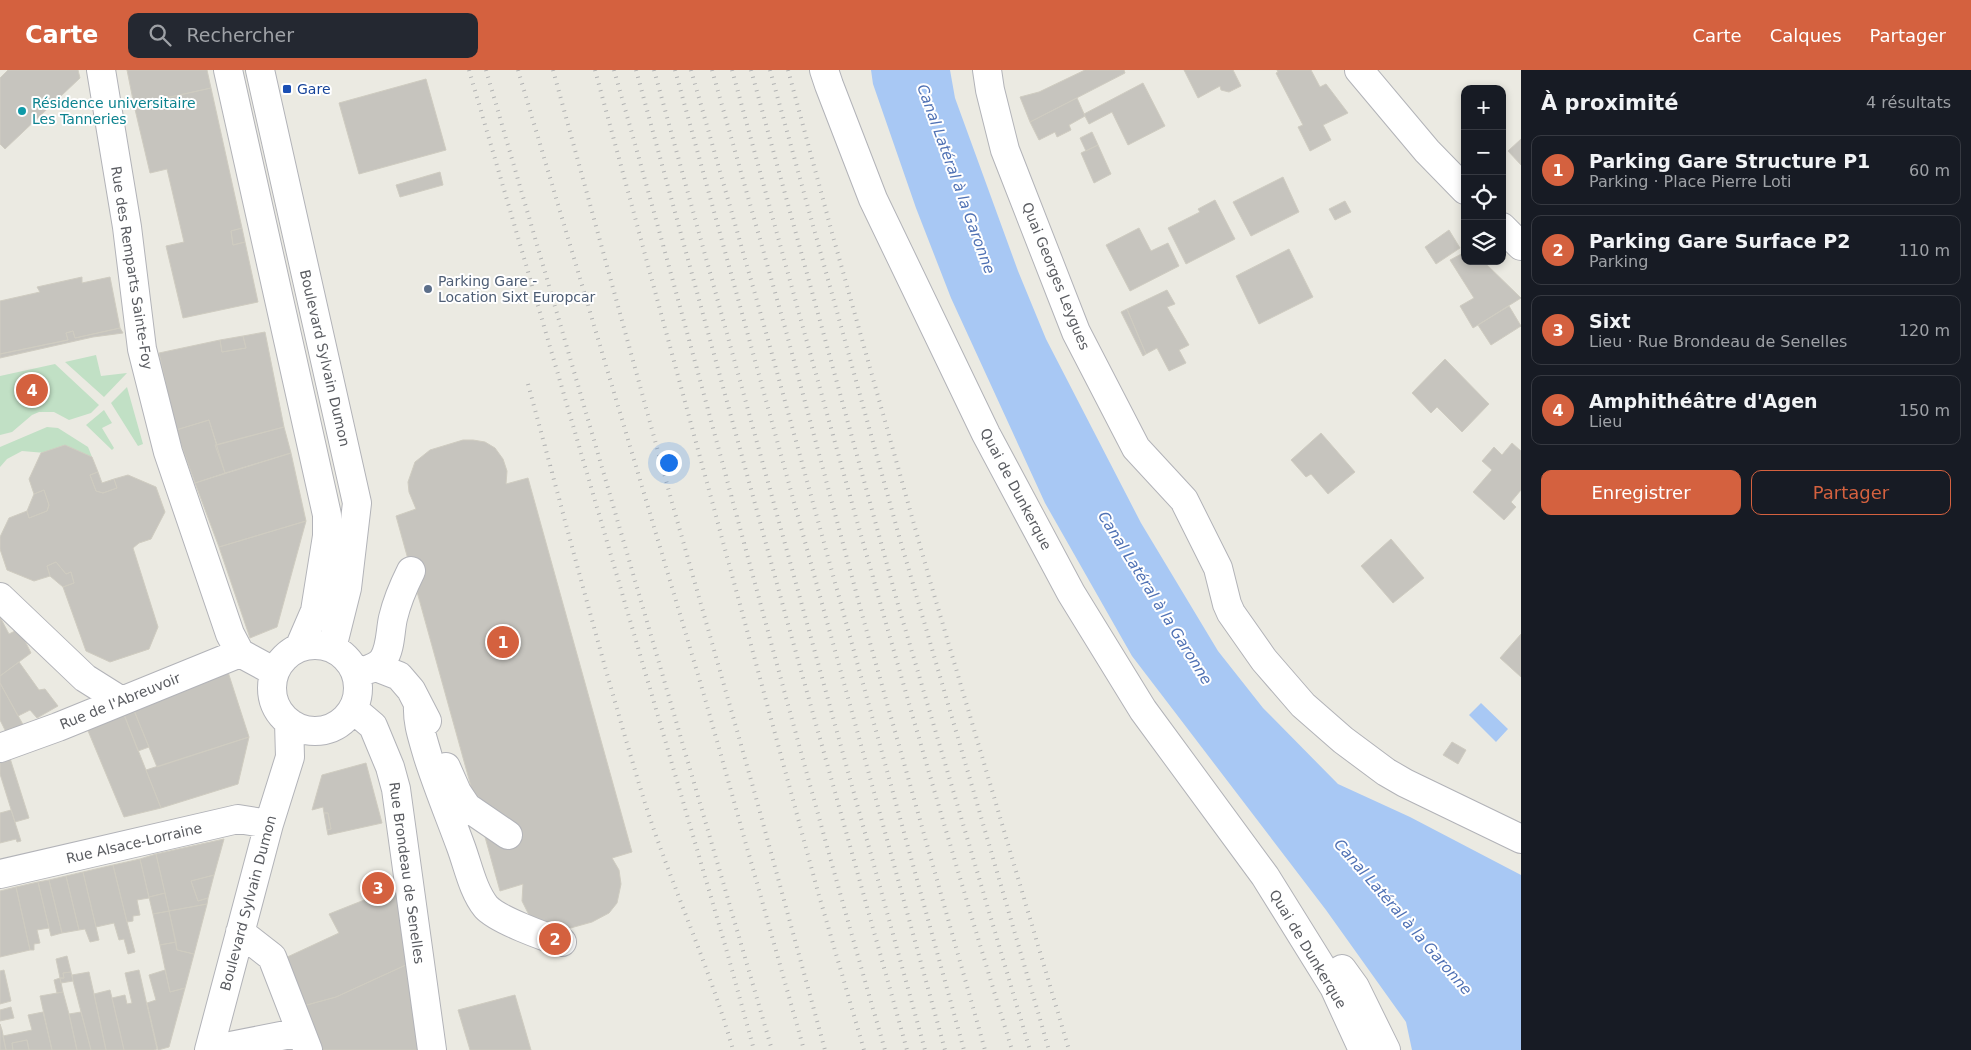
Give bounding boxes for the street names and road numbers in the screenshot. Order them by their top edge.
street label: Rue des Remparts Sainte-Foy [108,165,156,371]
street label: Quai Georges Leygues [1019,200,1093,352]
street label: Boulevard Sylvain Dumon [297,268,353,448]
street label: Quai de Dunkerque [977,425,1055,553]
street label: Rue de l'Abreuvoir [57,669,183,733]
street label: Rue Brondeau de Senelles [386,781,428,965]
street label: Boulevard Sylvain Dumon [217,813,279,993]
street label: Rue Alsace-Lorraine [64,820,204,866]
street label: Quai de Dunkerque [1266,887,1350,1011]

